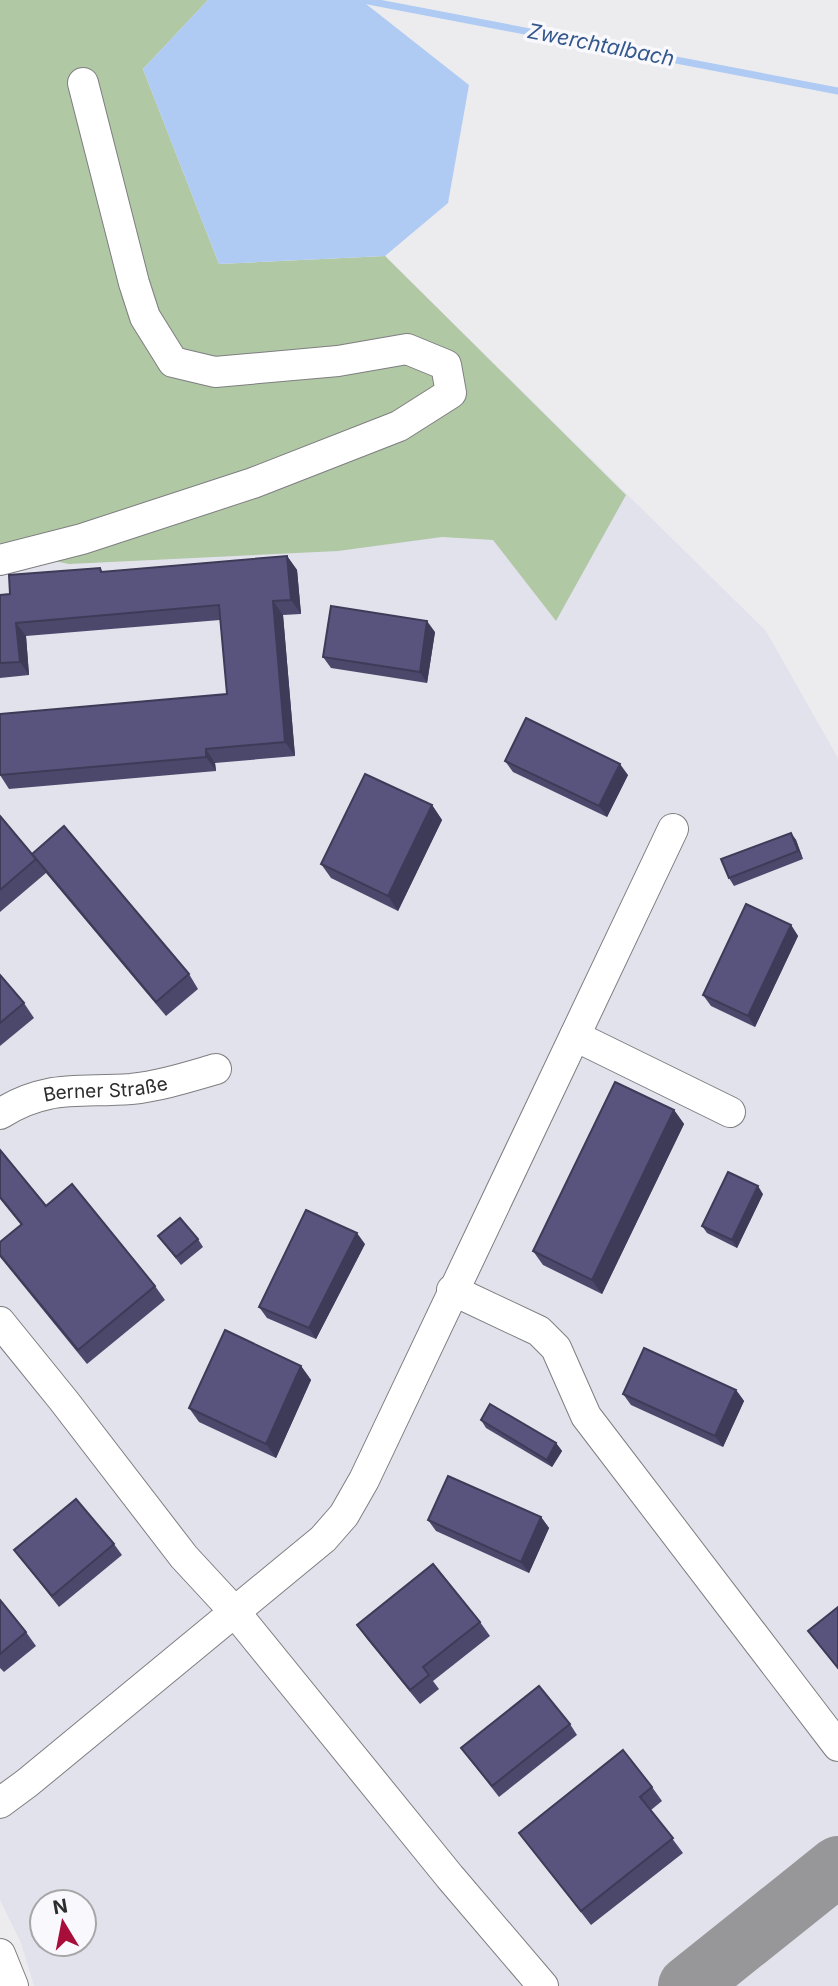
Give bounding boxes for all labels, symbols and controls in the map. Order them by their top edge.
water label: Zwerchtalbach [526,18,677,71]
street label: Berner Straße [41,1072,170,1107]
north arrow [28,1888,98,1958]
text: N [51,1894,69,1919]

